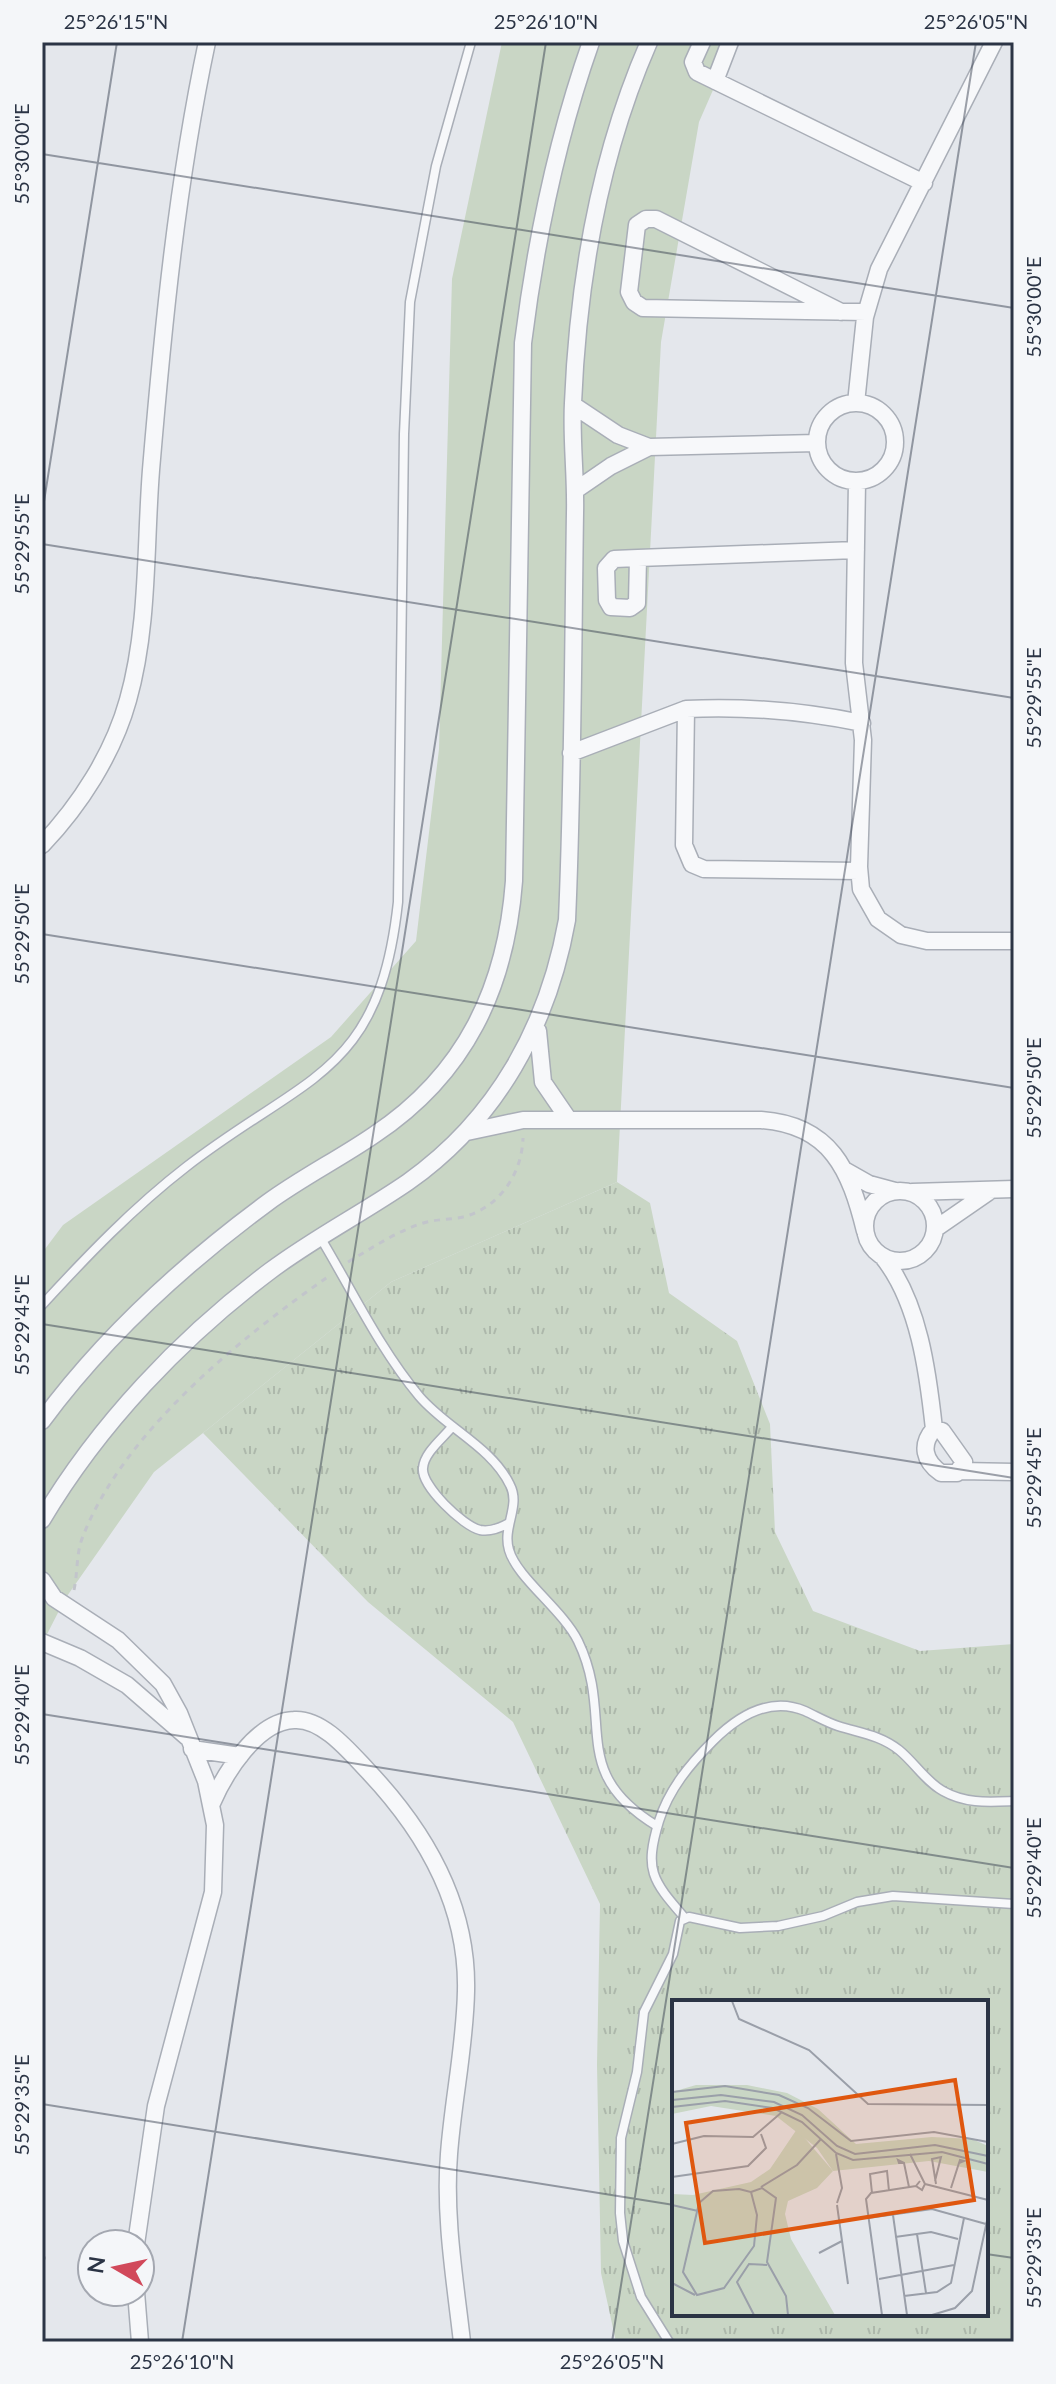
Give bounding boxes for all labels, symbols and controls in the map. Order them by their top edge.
text: 25°26'15"N [64,9,168,33]
text: 25°26'10"N [494,9,598,33]
text: 25°26'05"N [924,9,1028,33]
text: 55°30'00"E [9,104,33,204]
text: 55°30'00"E [1021,257,1045,357]
text: 55°29'55"E [9,494,33,594]
text: 55°29'55"E [1021,648,1045,748]
text: 55°29'50"E [9,884,33,984]
text: 55°29'50"E [1021,1038,1045,1138]
text: 55°29'45"E [9,1275,33,1375]
text: 55°29'45"E [1021,1428,1045,1528]
text: 55°29'40"E [9,1665,33,1765]
text: 55°29'40"E [1021,1818,1045,1918]
inset map [672,2000,988,2316]
text: 55°29'35"E [9,2055,33,2155]
text: 55°29'35"E [1021,2208,1045,2308]
north arrow [76,2228,156,2308]
text: N [81,2254,110,2275]
text: 25°26'10"N [130,2349,234,2373]
text: 25°26'05"N [560,2349,664,2373]

